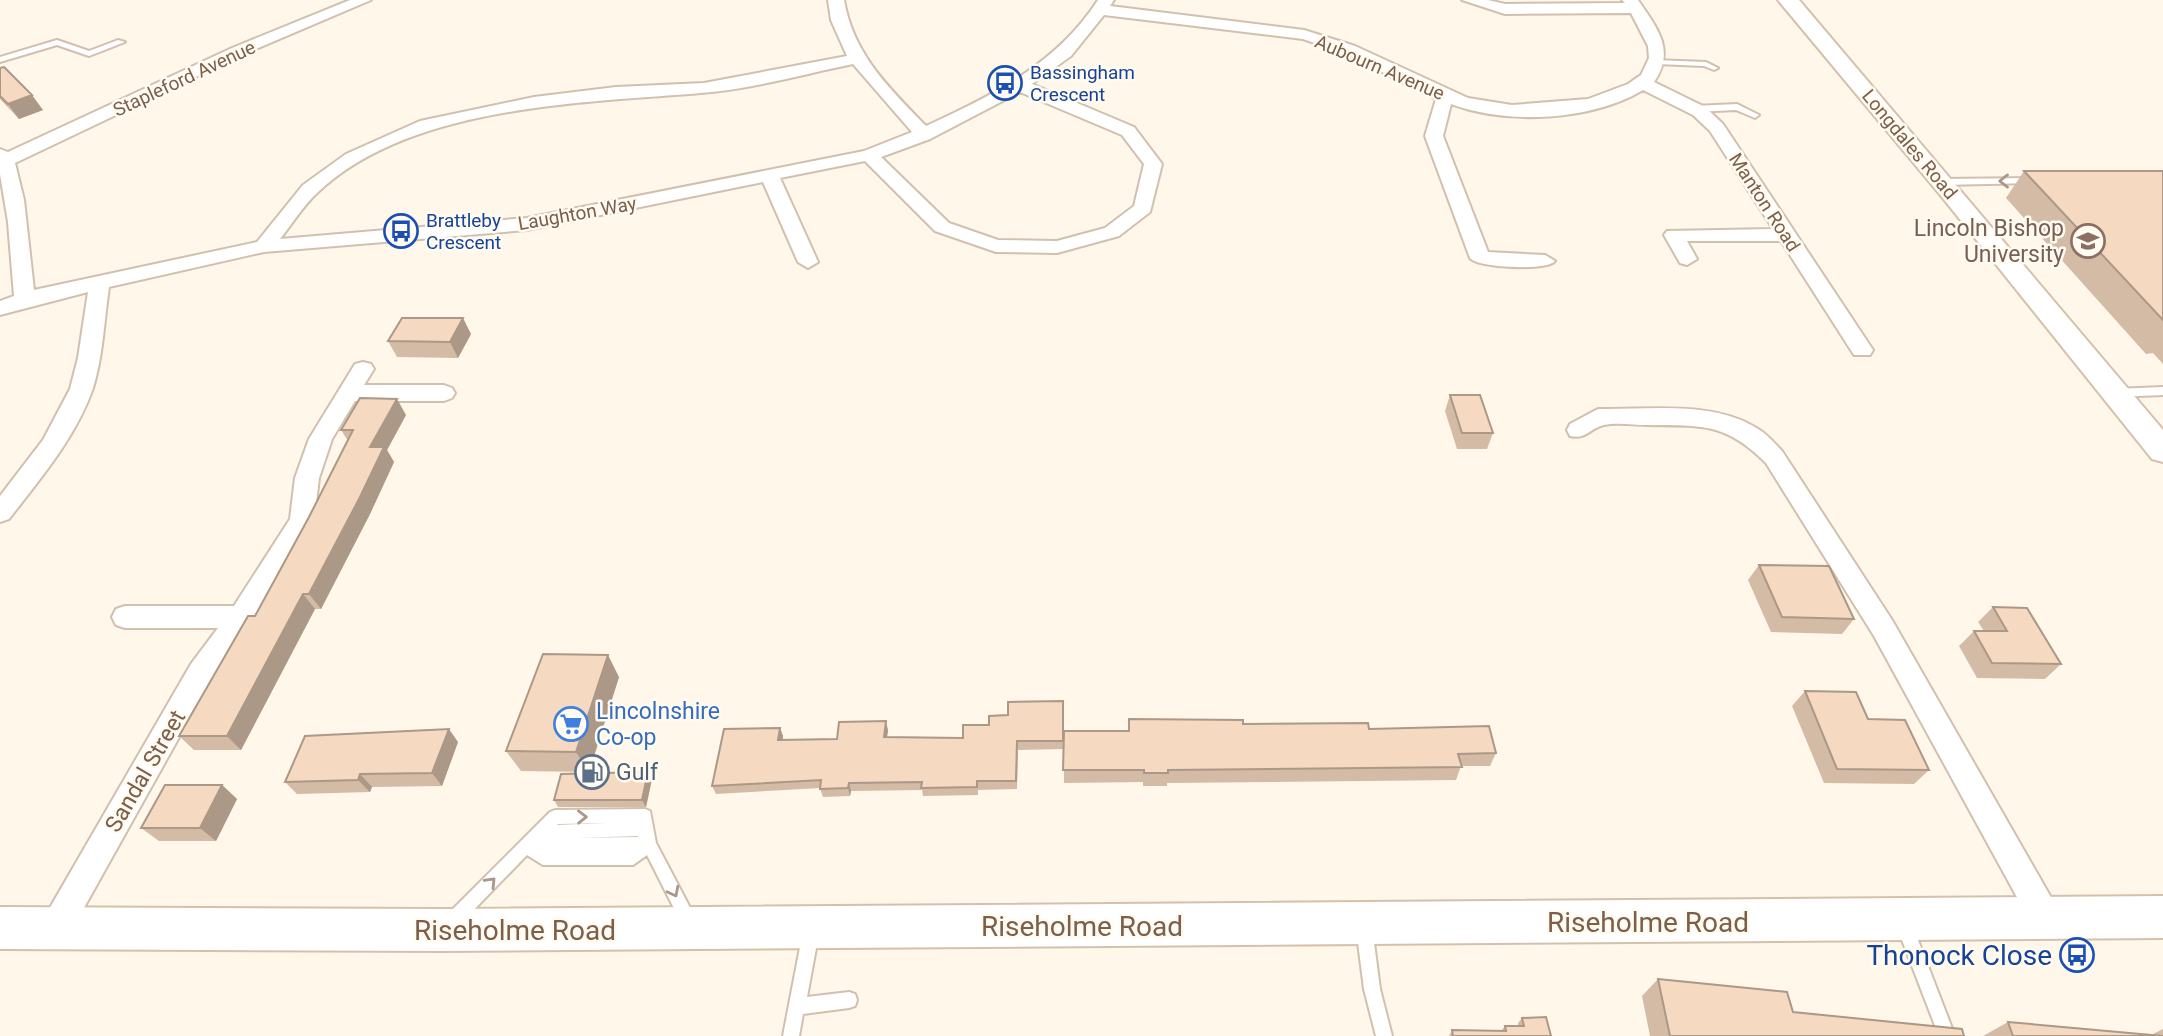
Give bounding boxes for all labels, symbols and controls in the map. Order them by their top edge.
street label: Aubourn Avenue [1312,30,1448,105]
street label: Stapleford Avenue [109,35,259,122]
place label: Bassingham Crescent [1030,61,1135,106]
bus stop icon: Bassingham Crescent [986,64,1024,102]
street label: Longdales Road [1857,85,1962,204]
street label: Manton Road [1724,149,1805,256]
one-way arrow [1998,173,2009,189]
street label: Laughton Way [516,192,638,235]
place label: Brattleby Crescent [426,209,501,254]
bus stop icon: Brattleby Crescent [382,212,420,250]
place label: Lincoln Bishop University [1914,215,2064,268]
school or university icon: Lincoln Bishop University [2069,222,2107,260]
place label: Lincolnshire Co-op [596,698,720,751]
street label: Sandal Street [100,705,191,837]
supermarket icon: Lincolnshire Co-op [552,705,590,743]
fuel station icon: Gulf [573,753,611,791]
place label: Gulf [616,759,659,786]
one-way arrow [577,809,588,824]
one-way arrow [482,877,495,890]
one-way arrow [666,885,679,897]
street label: Riseholme Road [1547,906,1749,939]
street label: Riseholme Road [981,910,1183,943]
street label: Riseholme Road [414,914,616,947]
bus stop icon: Thonock Close [2058,936,2096,974]
place label: Thonock Close [1866,939,2052,972]

